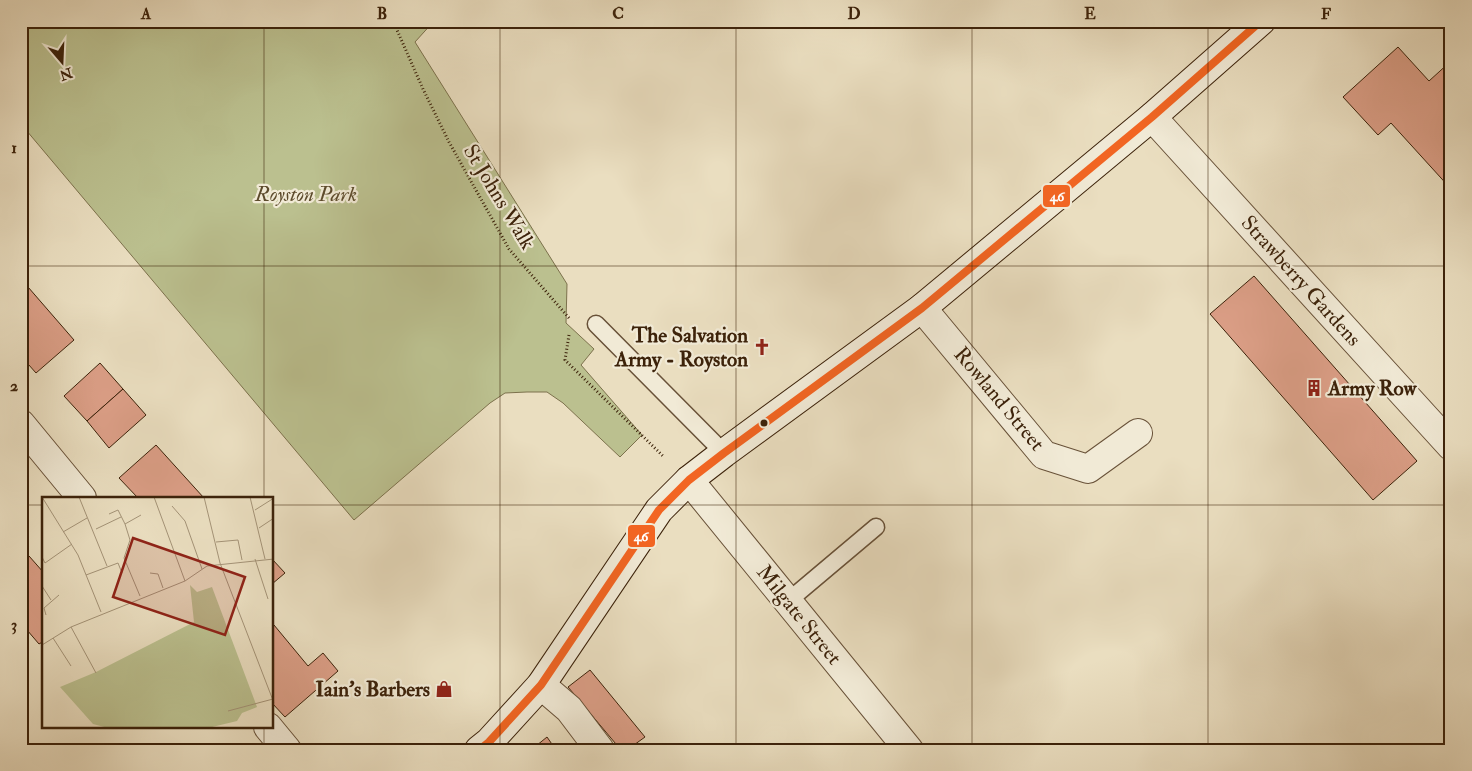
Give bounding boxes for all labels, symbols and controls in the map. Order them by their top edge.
text: A [140,4,152,24]
text: B [377,4,387,24]
text: C [612,4,624,24]
text: D [847,4,861,24]
text: E [1084,4,1096,24]
text: F [1321,4,1331,24]
north arrow [38,38,88,88]
text: N [57,63,76,84]
text: 1 [11,138,17,158]
street label: St Johns Walk [457,139,541,255]
park label: Royston Park [254,181,357,208]
line badge: 46 [1042,184,1071,208]
text: 46 [1049,188,1065,205]
street label: Strawberry Gardens [1235,210,1367,352]
place label: The Salvation Army - Royston [614,322,748,373]
church icon: The Salvation Army - Royston [752,337,772,357]
street label: Rowland Street [948,341,1051,457]
place label: Army Row [1327,375,1418,402]
text: 2 [10,376,18,396]
building icon: Army Row [1304,378,1324,398]
unlabelled marker [759,418,769,428]
inset map [42,497,274,728]
line badge: 46 [627,524,656,548]
text: 46 [633,528,649,545]
street label: Milgate Street [750,560,848,671]
text: 3 [11,615,17,635]
place label: Iain's Barbers [316,676,430,703]
shop icon: Iain's Barbers [434,679,454,699]

